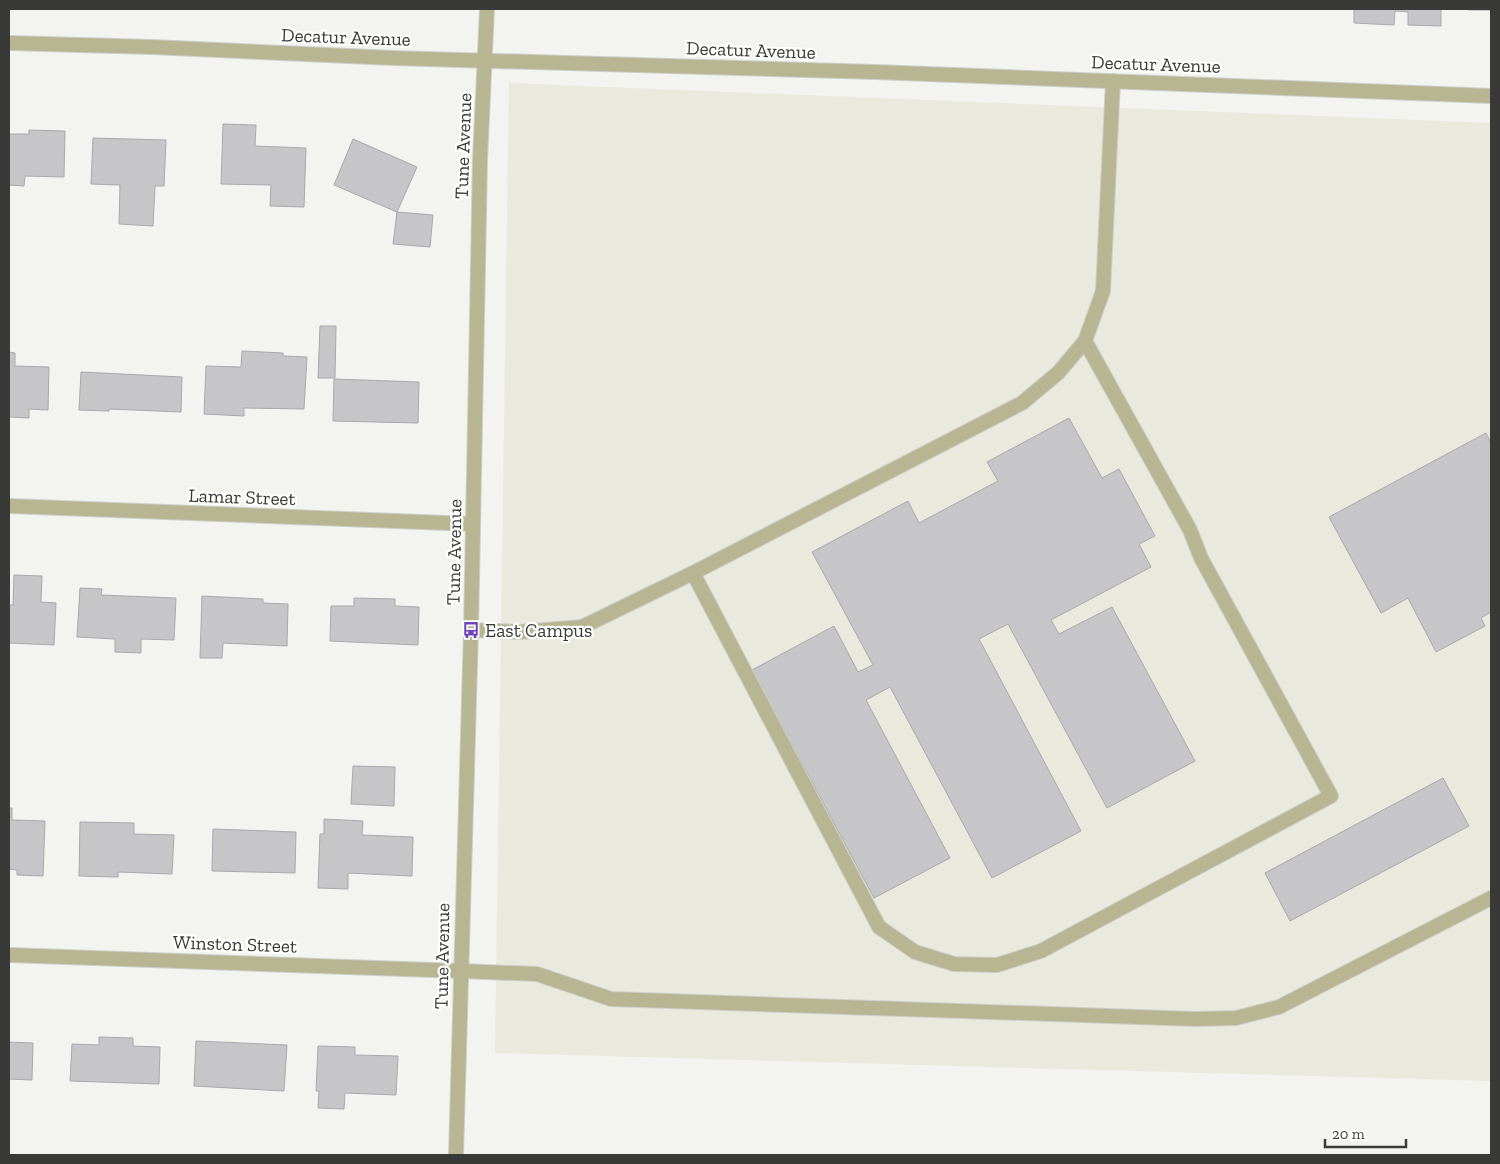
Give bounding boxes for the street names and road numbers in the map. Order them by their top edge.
street label: Decatur Avenue [281,23,411,51]
street label: Decatur Avenue [686,36,816,64]
street label: Decatur Avenue [1091,50,1221,78]
street label: Tune Avenue [450,92,476,199]
street label: Lamar Street [188,484,296,510]
street label: Tune Avenue [442,499,466,605]
street label: Tune Avenue [430,903,454,1009]
street label: Winston Street [173,930,297,958]

